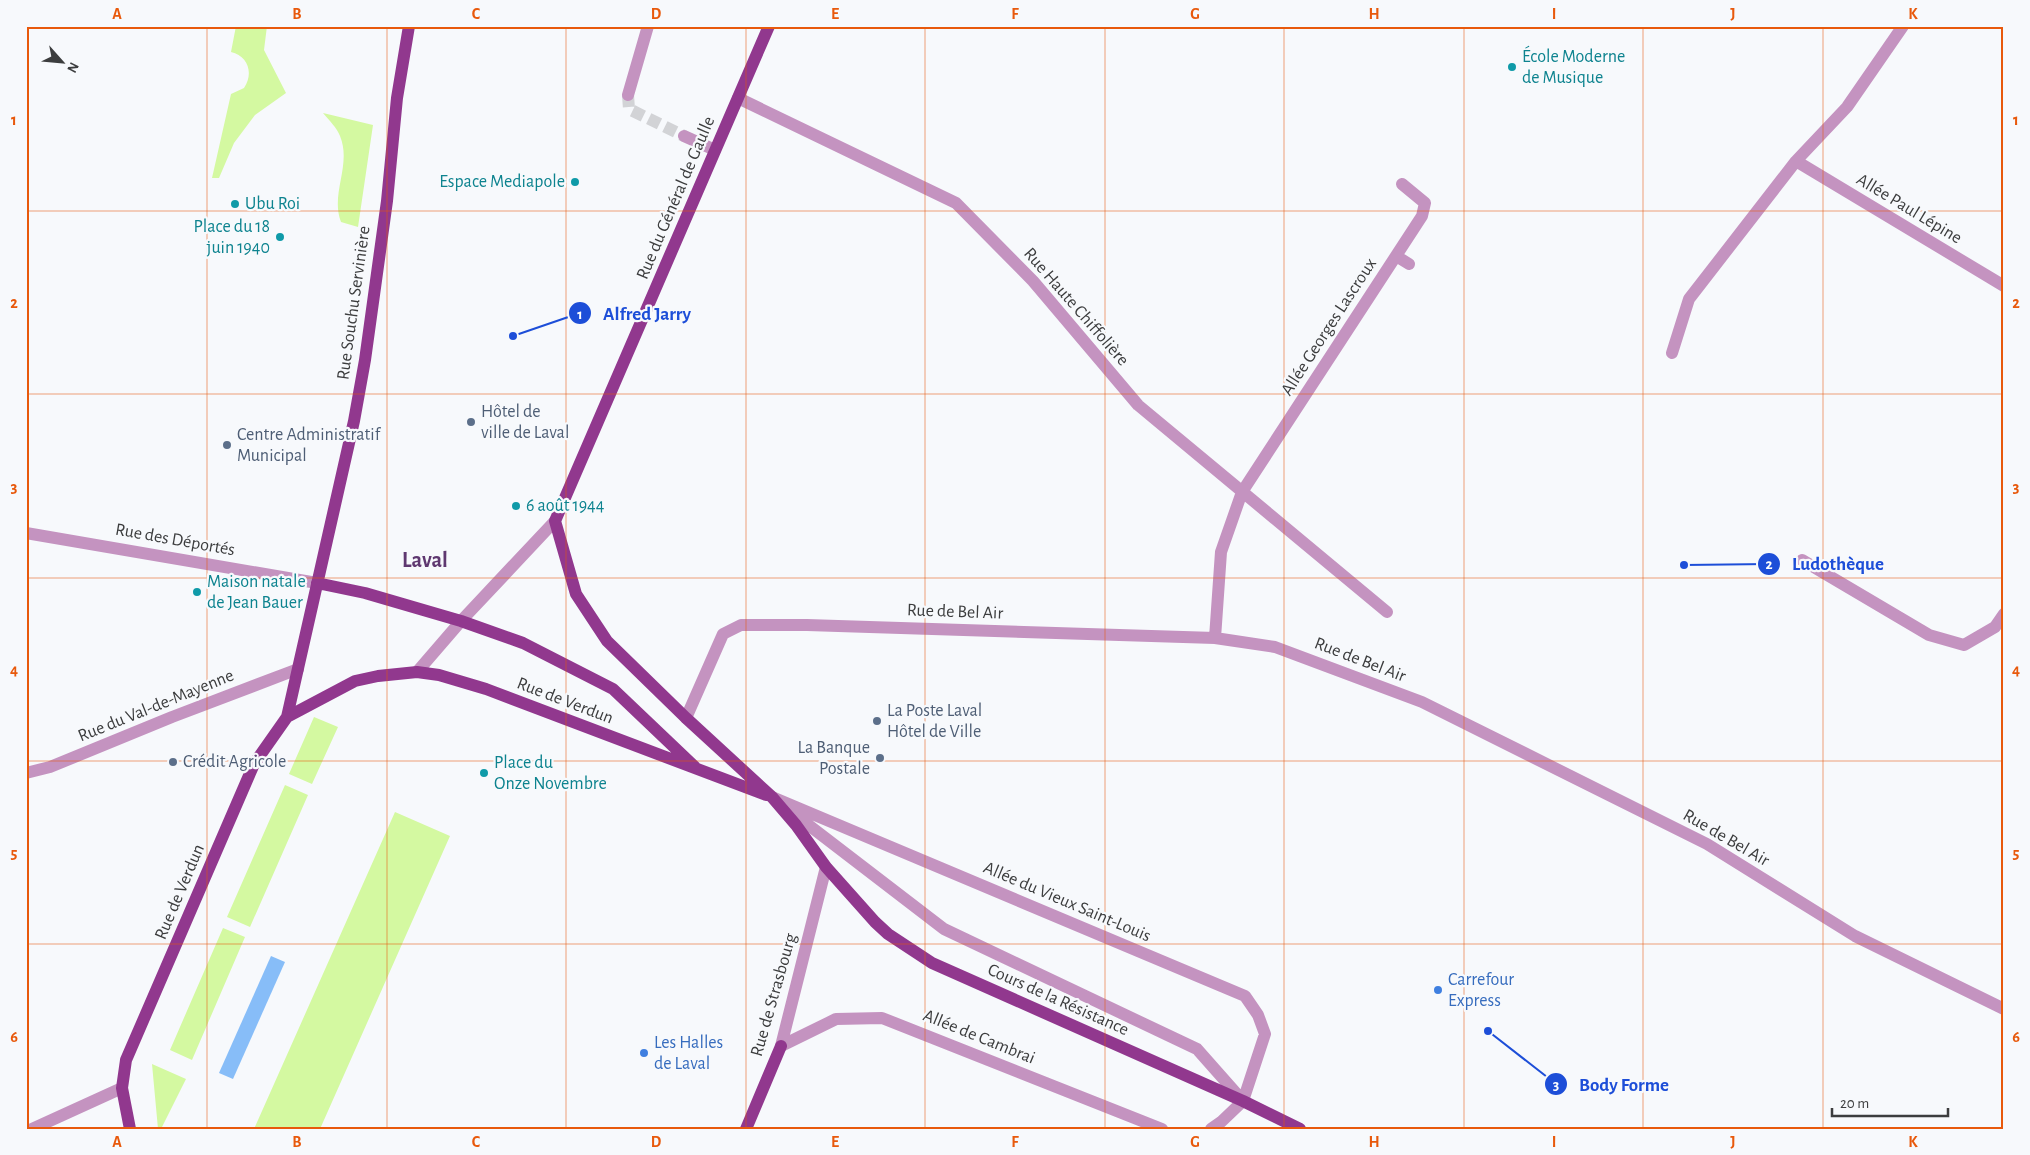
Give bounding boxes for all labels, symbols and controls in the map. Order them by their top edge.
text: A [112,6,122,22]
text: B [292,6,302,22]
text: C [472,6,481,22]
text: D [651,6,662,22]
text: E [831,6,839,22]
text: F [1011,6,1019,22]
text: G [1190,6,1200,22]
text: H [1368,6,1380,22]
text: I [1552,6,1556,22]
text: J [1730,6,1736,22]
text: K [1908,6,1918,22]
north arrow [38,38,88,88]
place label: École Moderne de Musique [1522,45,1625,87]
text: N [64,60,81,75]
marker: École Moderne de Musique [1506,61,1518,73]
text: 1 [11,112,17,128]
text: 1 [2013,112,2019,128]
street label: Rue du Général de Gaulle [634,114,718,282]
street label: Allée Paul Lépine [1853,171,1965,247]
place label: Espace Mediapole [439,173,565,191]
marker: Espace Mediapole [569,176,581,188]
place label: Ubu Roi [245,195,300,213]
marker: Ubu Roi [229,198,241,210]
place label: Place du 18 juin 1940 [194,218,270,257]
street label: Rue Souchu Servinière [334,225,374,381]
marker: Place du 18 juin 1940 [274,231,286,243]
street label: Rue Haute Chiffolière [1020,245,1132,369]
street label: Allée Georges Lascroux [1278,255,1380,399]
text: 2 [10,295,18,311]
text: 2 [2012,295,2020,311]
callout: Alfred Jarry [567,296,701,330]
text: Alfred Jarry [603,305,692,324]
text: 1 [577,307,583,322]
place label: Hôtel de ville de Laval [481,403,569,442]
marker: Hôtel de ville de Laval [465,416,477,428]
place label: Centre Administratif Municipal [237,426,382,465]
marker: Centre Administratif Municipal [221,439,233,451]
text: 3 [11,479,18,495]
text: 3 [2013,479,2020,495]
place label: 6 août 1944 [526,497,605,515]
marker: 6 août 1944 [510,500,522,512]
street label: Rue des Déportés [114,521,236,559]
callout: Ludothèque [1757,547,1894,581]
district label: Laval [402,549,448,571]
text: Ludothèque [1792,555,1884,574]
text: 2 [1765,557,1773,572]
place label: Maison natale de Jean Bauer [207,573,306,612]
marker: Maison natale de Jean Bauer [191,586,203,598]
street label: Rue de Bel Air [906,601,1004,623]
street label: Rue de Bel Air [1312,634,1408,686]
text: 4 [10,662,18,678]
text: 4 [2012,662,2020,678]
street label: Rue du Val-de-Mayenne [76,667,236,745]
street label: Rue de Verdun [514,674,616,728]
place label: La Poste Laval Hôtel de Ville [887,702,982,741]
marker: La Poste Laval Hôtel de Ville [871,715,883,727]
place label: La Banque Postale [797,739,870,778]
marker: La Banque Postale [874,752,886,764]
place label: Crédit Agricole [183,753,286,771]
place label: Place du Onze Novembre [494,754,607,793]
marker: Crédit Agricole [167,756,179,768]
marker: Place du Onze Novembre [478,767,490,779]
street label: Rue de Bel Air [1680,806,1772,870]
street label: Rue de Verdun [152,842,208,942]
text: 5 [11,845,18,861]
text: 5 [2013,845,2020,861]
street label: Allée du Vieux Saint-Louis [981,859,1153,945]
street label: Rue de Strasbourg [748,931,800,1059]
street label: Cours de la Résistance [985,961,1131,1039]
place label: Carrefour Express [1448,971,1514,1010]
marker: Carrefour Express [1432,984,1444,996]
street label: Allée de Cambrai [921,1006,1037,1068]
text: 6 [10,1029,18,1045]
text: 6 [2012,1029,2020,1045]
place label: Les Halles de Laval [654,1034,723,1073]
marker: Les Halles de Laval [638,1047,650,1059]
callout: Body Forme [1544,1067,1679,1101]
text: Body Forme [1579,1076,1669,1095]
text: 3 [1553,1078,1559,1093]
scale bar [1832,1085,1949,1117]
text: 20 m [1840,1096,1869,1111]
text: A [112,1134,122,1150]
text: B [292,1134,302,1150]
text: C [472,1134,481,1150]
text: D [651,1134,662,1150]
text: E [831,1134,839,1150]
text: F [1011,1134,1019,1150]
text: G [1190,1134,1200,1150]
text: H [1368,1134,1380,1150]
text: I [1552,1134,1556,1150]
text: J [1730,1134,1736,1150]
text: K [1908,1134,1918,1150]

